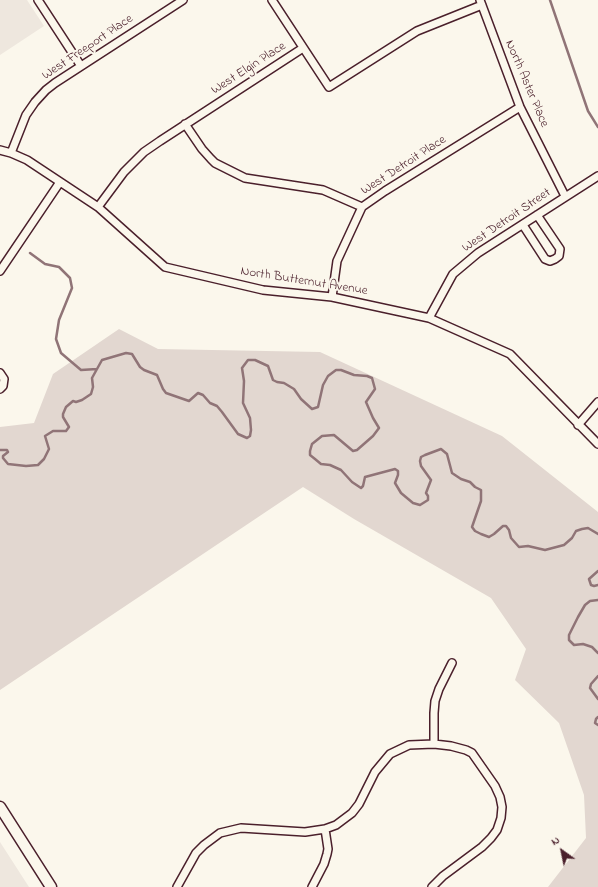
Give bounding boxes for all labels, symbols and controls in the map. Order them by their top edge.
street label: West Freeport Place [40,12,136,84]
street label: North Aster Place [501,38,551,130]
street label: West Elgin Place [209,39,289,99]
street label: West Detroit Place [359,133,449,199]
street label: West Detroit Street [460,186,554,256]
street label: North Butternut Avenue [239,264,369,300]
north arrow [542,831,582,871]
text: N [548,832,563,850]

